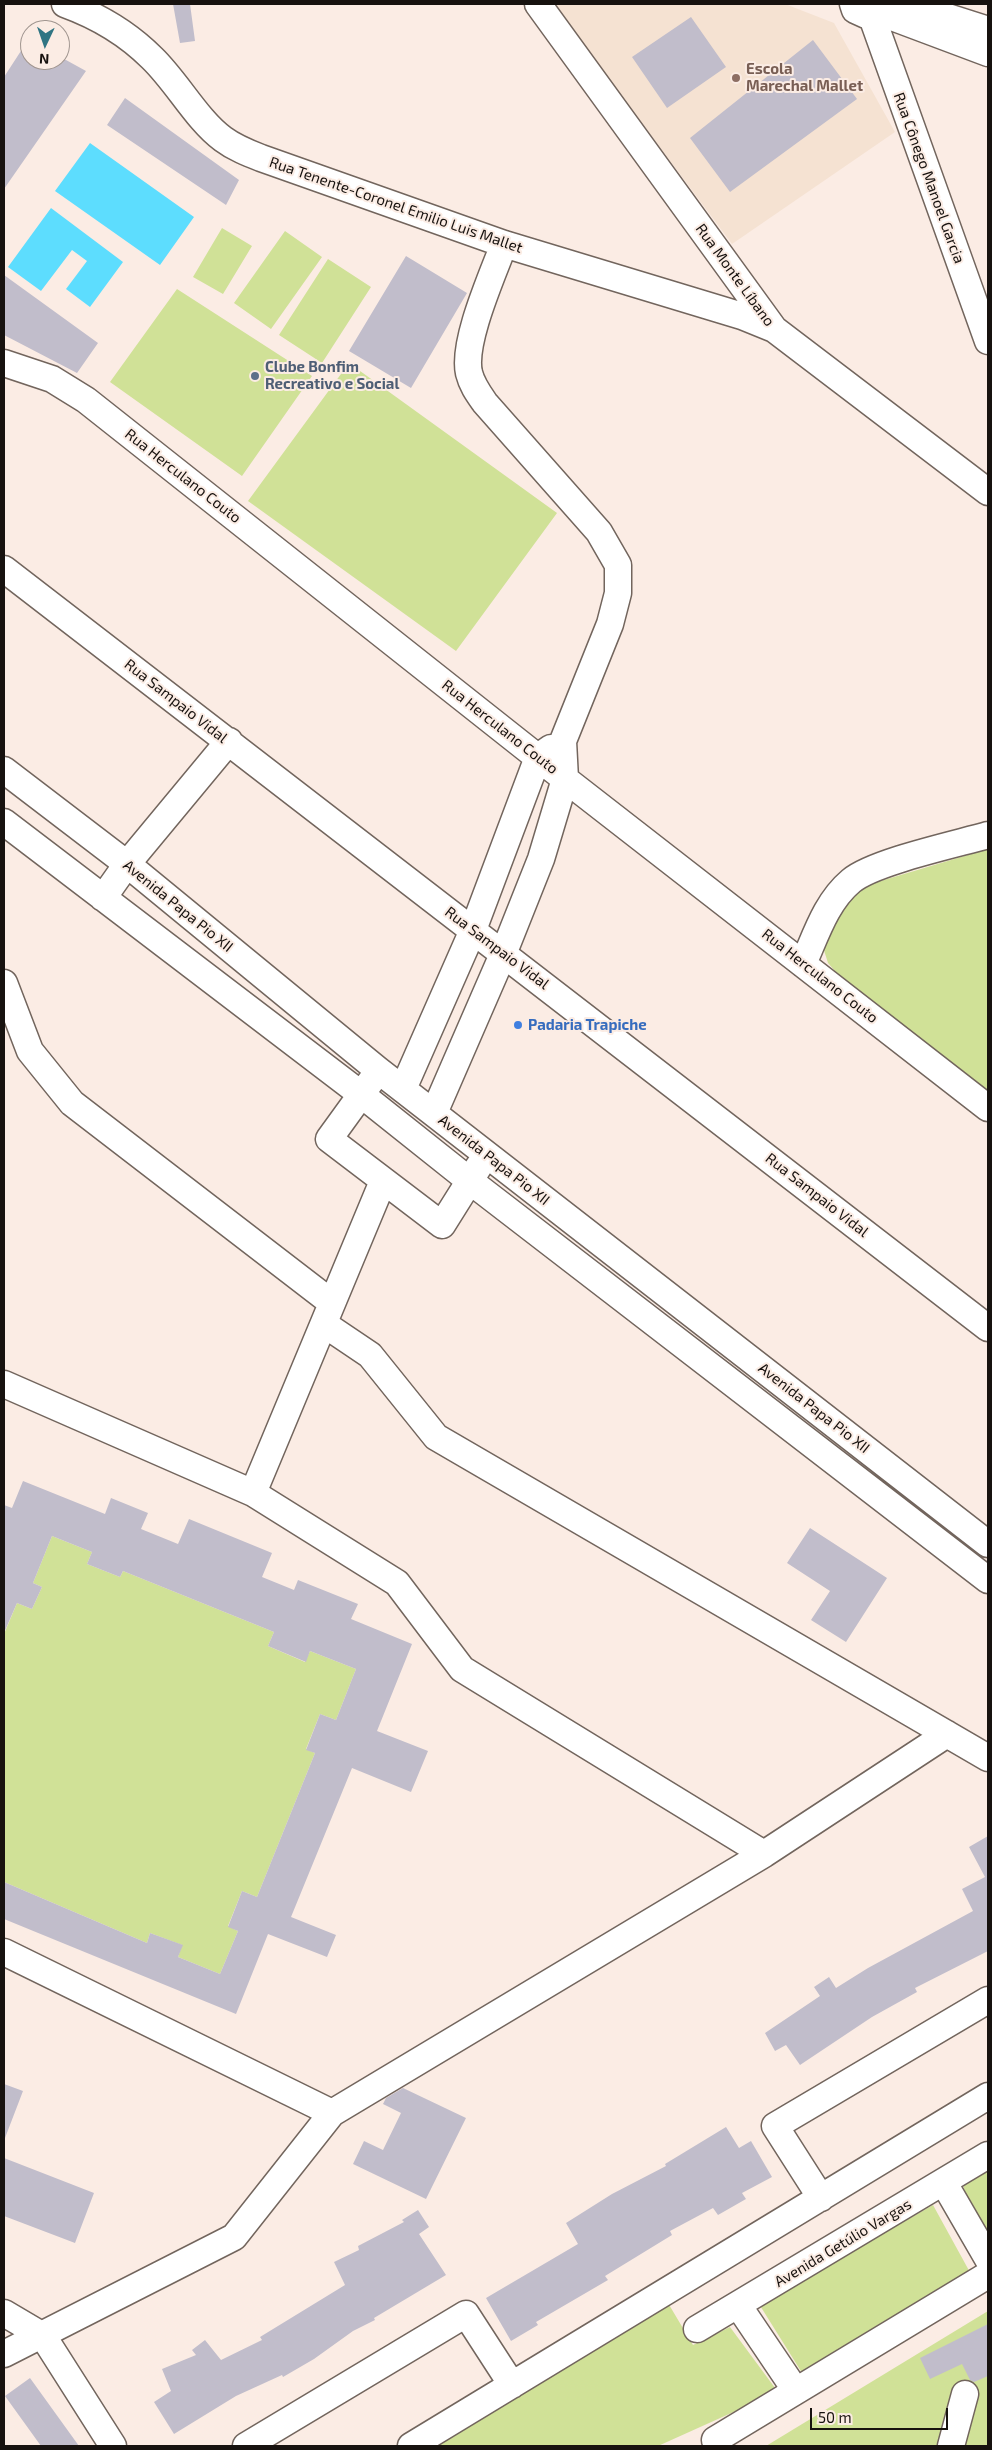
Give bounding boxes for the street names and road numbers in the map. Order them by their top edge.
street label: Rua Cônego Manoel Garcia [890,90,968,266]
street label: Rua Tenente-Coronel Emilio Luis Mallet [267,153,525,257]
street label: Rua Monte Líbano [692,220,778,330]
street label: Rua Herculano Couto [121,425,245,527]
street label: Rua Sampaio Vidal [121,655,231,747]
street label: Rua Herculano Couto [438,676,562,778]
street label: Avenida Papa Pio XII [119,856,237,956]
street label: Rua Sampaio Vidal [441,903,553,993]
street label: Rua Herculano Couto [758,925,882,1027]
street label: Avenida Papa Pio XII [435,1111,553,1209]
street label: Rua Sampaio Vidal [762,1149,872,1241]
street label: Avenida Papa Pio XII [755,1359,873,1457]
street label: Avenida Getúlio Vargas [771,2195,915,2291]

